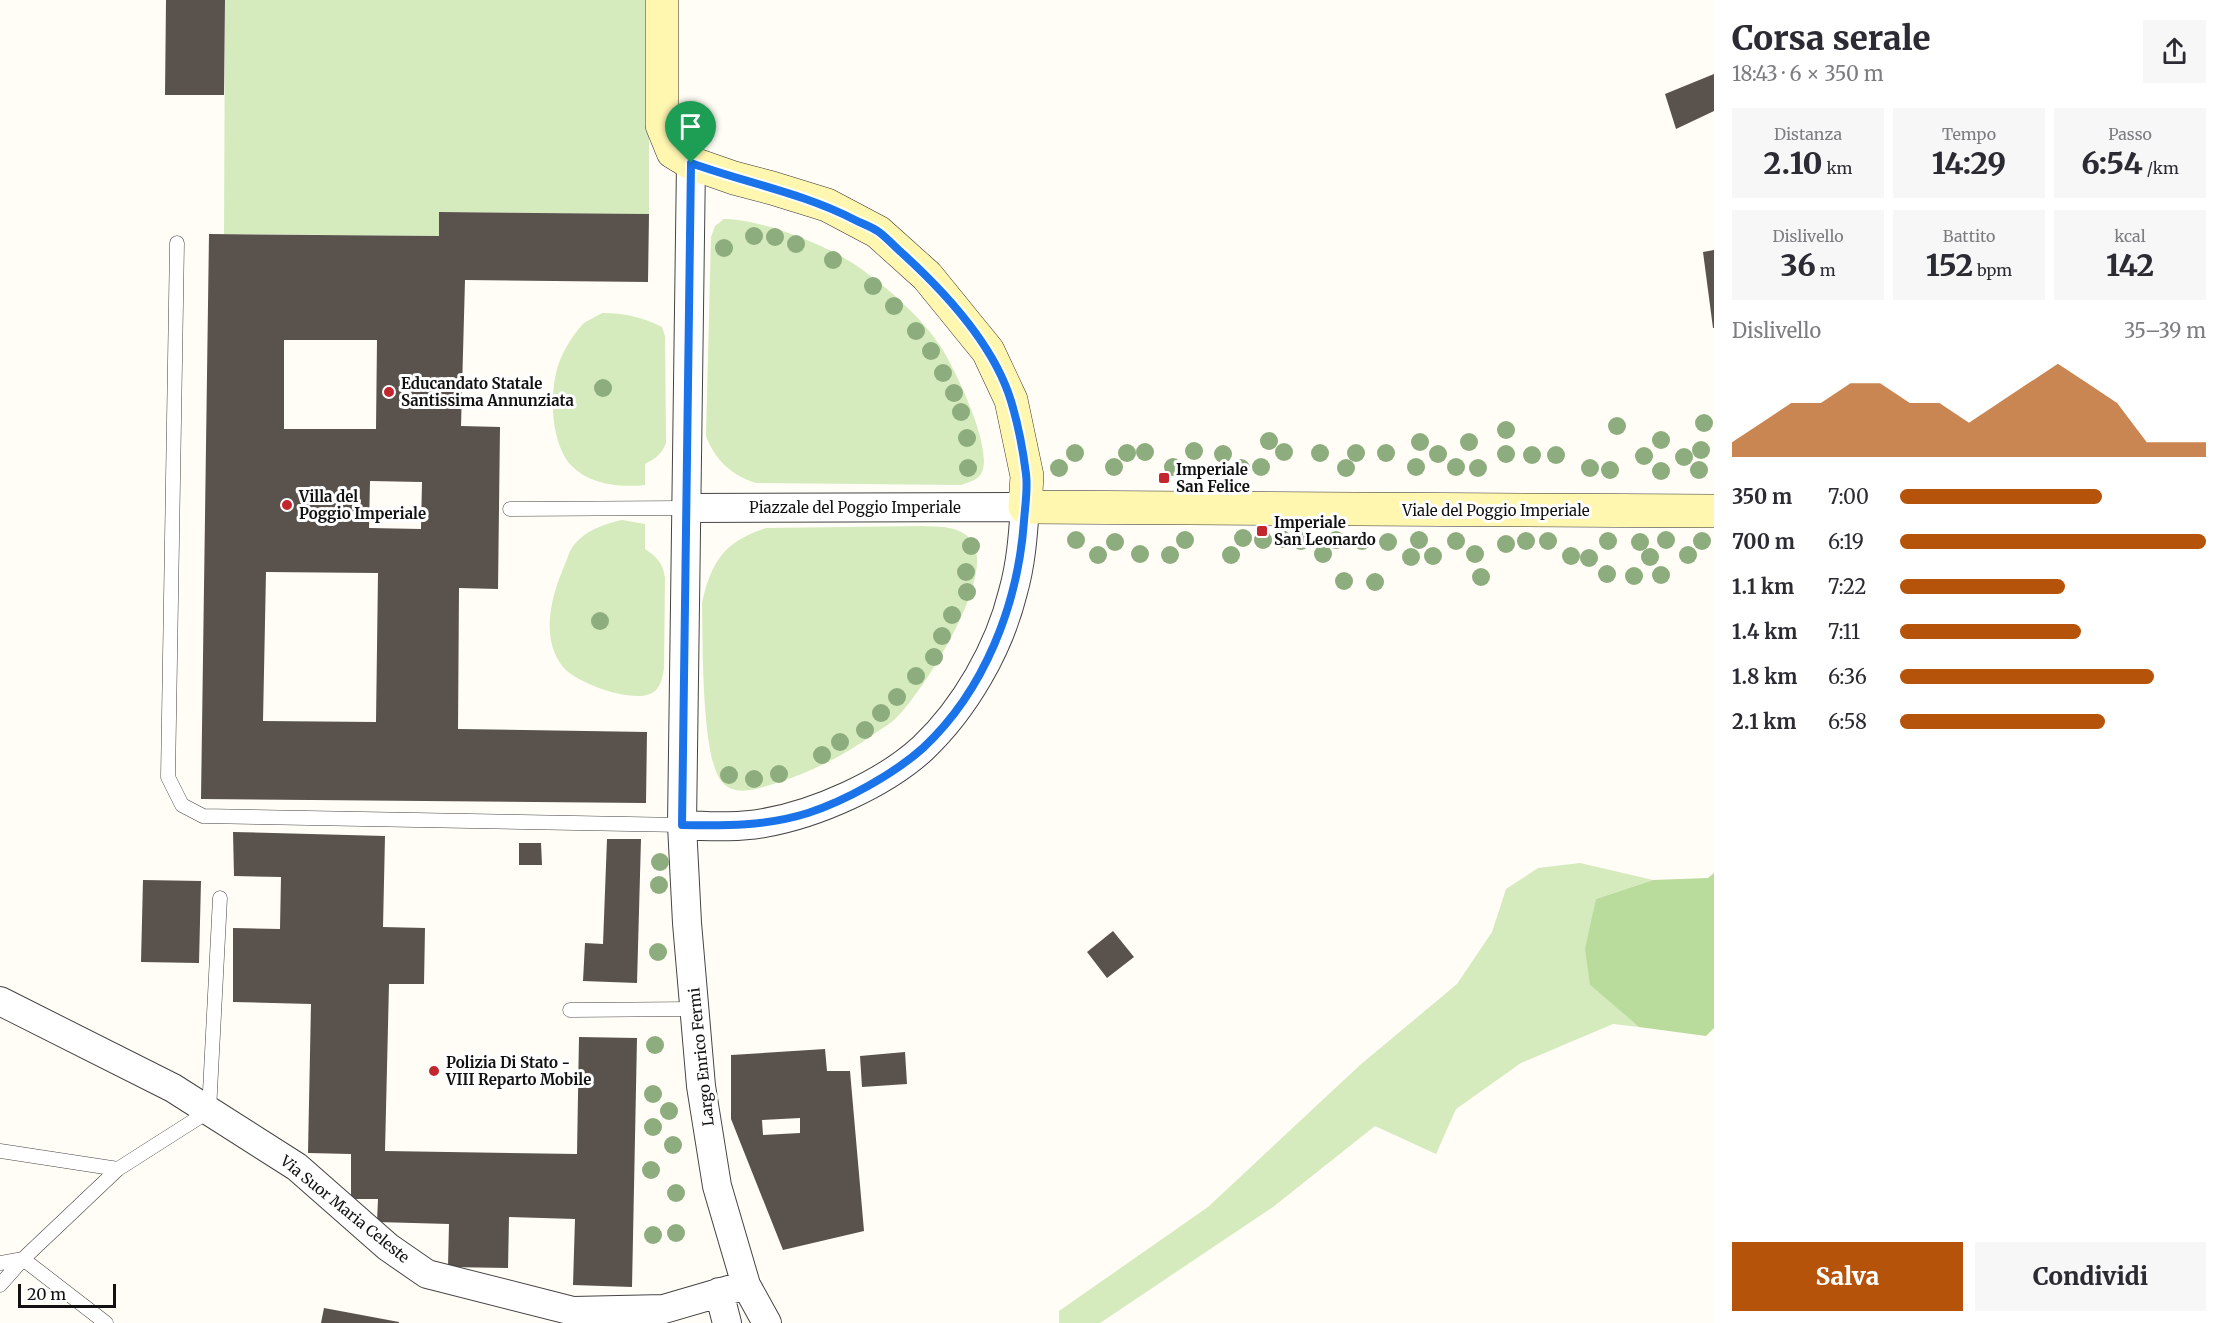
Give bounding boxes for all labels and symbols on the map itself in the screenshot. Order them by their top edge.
pin [665,101,716,163]
place label: Educandato Statale Santissima Annunziata [401,374,574,410]
marker: Educandato Statale Santissima Annunziata [382,385,396,399]
place label: Imperiale San Felice [1176,460,1250,496]
marker: Imperiale San Felice [1157,471,1171,485]
place label: Villa del Poggio Imperiale [298,487,426,523]
marker: Villa del Poggio Imperiale [280,498,294,512]
street label: Piazzale del Poggio Imperiale [749,498,961,517]
street label: Viale del Poggio Imperiale [1401,501,1590,520]
place label: Imperiale San Leonardo [1274,513,1376,549]
marker: Imperiale San Leonardo [1255,524,1269,538]
street label: Largo Enrico Fermi [684,987,718,1127]
place label: Polizia Di Stato - VIII Reparto Mobile [445,1053,591,1089]
marker: Polizia Di Stato - VIII Reparto Mobile [427,1064,441,1078]
street label: Via Suor Maria Celeste [276,1151,413,1267]
scale bar [18,1281,116,1308]

